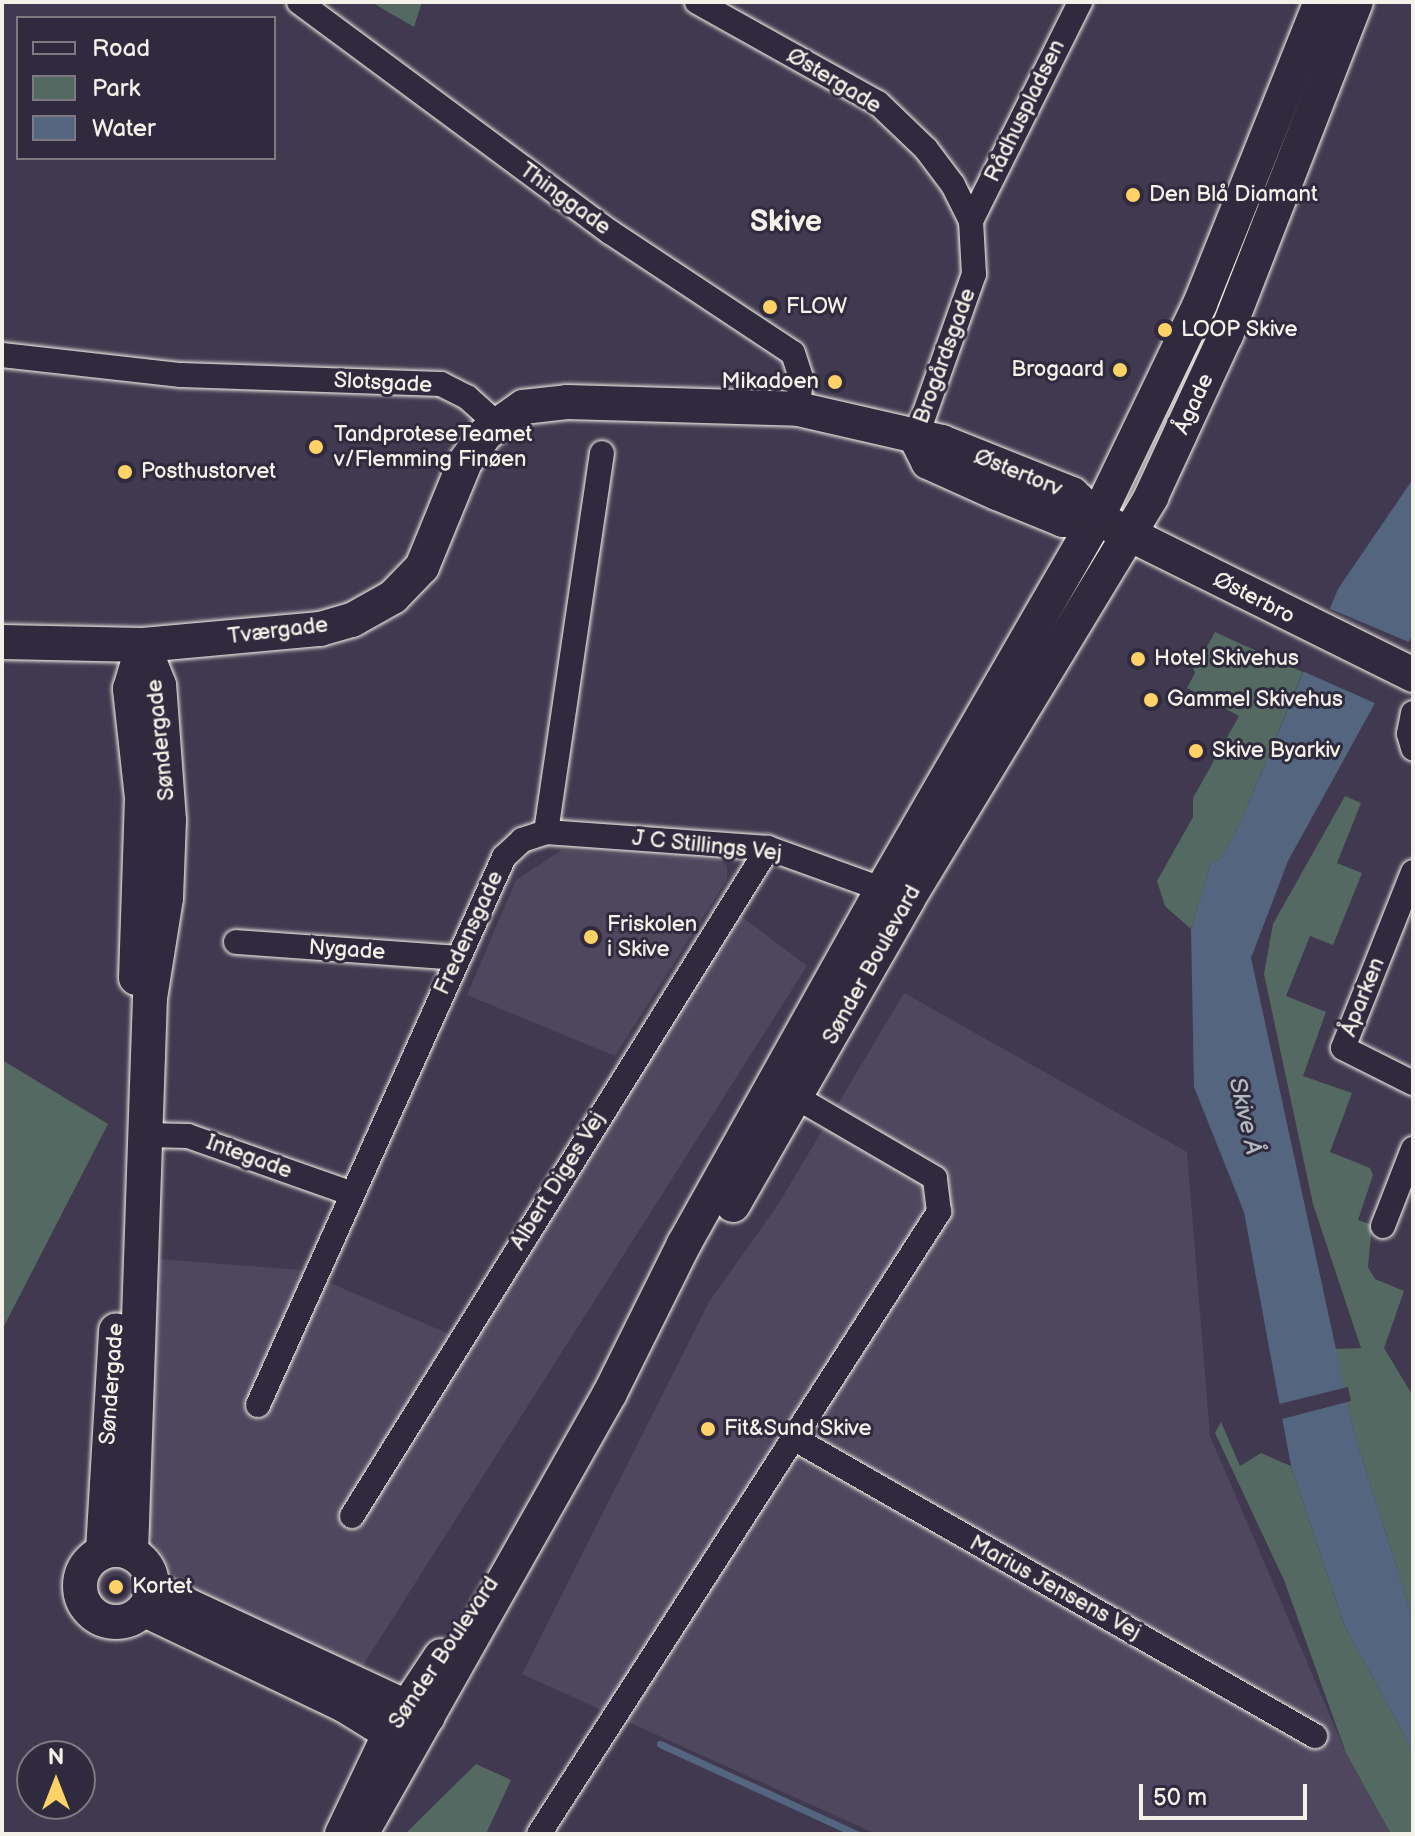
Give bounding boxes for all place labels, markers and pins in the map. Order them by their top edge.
place label: Den Blå Diamant [1149,182,1318,208]
marker: Den Blå Diamant [1124,186,1142,204]
place label: FLOW [786,294,847,320]
marker: FLOW [761,298,779,316]
place label: LOOP Skive [1181,317,1298,343]
marker: LOOP Skive [1156,321,1174,339]
place label: Brogaard [1011,357,1104,383]
marker: Brogaard [1111,361,1129,379]
place label: Mikadoen [721,369,819,395]
marker: Mikadoen [826,373,844,391]
place label: TandproteseTeamet v/Flemming Finøen [334,421,532,472]
marker: TandproteseTeamet v/Flemming Finøen [305,436,327,458]
place label: Posthustorvet [141,459,276,485]
marker: Posthustorvet [116,463,134,481]
place label: Hotel Skivehus [1154,646,1299,672]
marker: Hotel Skivehus [1129,650,1147,668]
place label: Gammel Skivehus [1167,687,1343,713]
marker: Gammel Skivehus [1142,691,1160,709]
place label: Skive Byarkiv [1212,738,1340,764]
marker: Skive Byarkiv [1187,742,1205,760]
place label: Friskolen i Skive [607,911,697,962]
marker: Friskolen i Skive [582,928,600,946]
place label: Fit&Sund Skive [724,1416,872,1442]
marker: Fit&Sund Skive [699,1420,717,1438]
place label: Kortet [132,1574,193,1600]
marker: Kortet [107,1578,125,1596]

